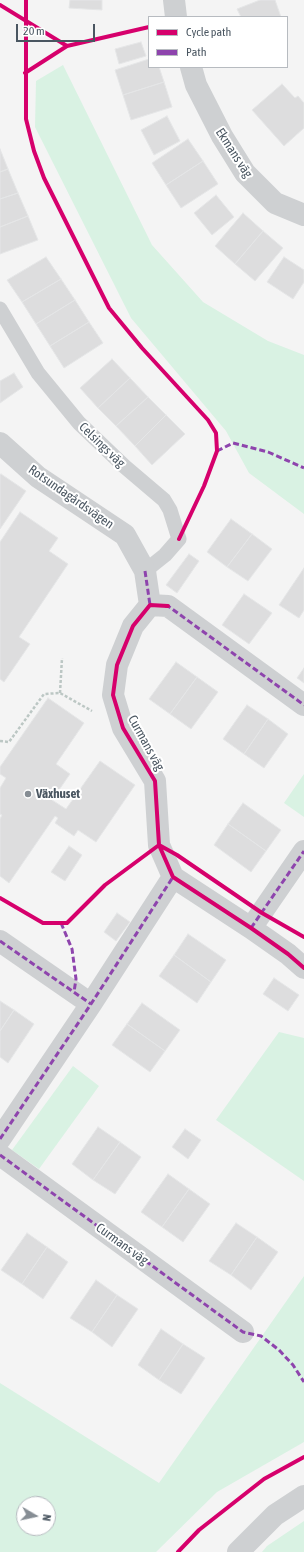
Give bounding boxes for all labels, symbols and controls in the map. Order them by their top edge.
scale bar [18,16,97,42]
legend [148,16,288,68]
text: 20 m [23,24,45,38]
text: Cycle path [186,25,231,39]
text: Path [186,45,207,59]
street label: Ekmans väg [212,125,256,181]
street label: Celsings väg [76,419,128,471]
street label: Rotsundagårdsvägen [25,462,117,532]
street label: Curmans väg [124,713,168,773]
place label: Växhuset [36,786,80,802]
marker: Växhuset [23,789,33,799]
street label: Curmans väg [93,1220,151,1268]
north arrow [16,1496,56,1536]
text: N [40,1514,53,1522]

